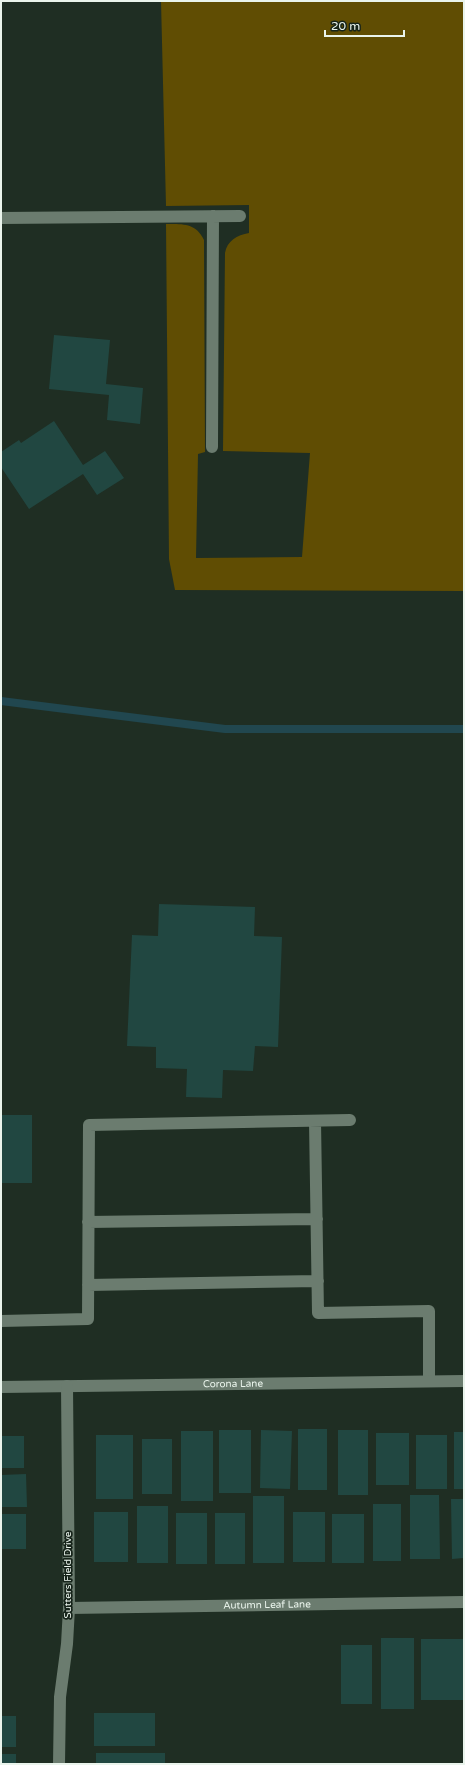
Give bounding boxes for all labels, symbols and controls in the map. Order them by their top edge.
scale bar [325,12,404,38]
text: 20 m [331,19,360,33]
street label: Corona Lane [203,1378,263,1390]
street label: Sutters Field Drive [62,1531,74,1618]
street label: Autumn Leaf Lane [223,1598,311,1612]

